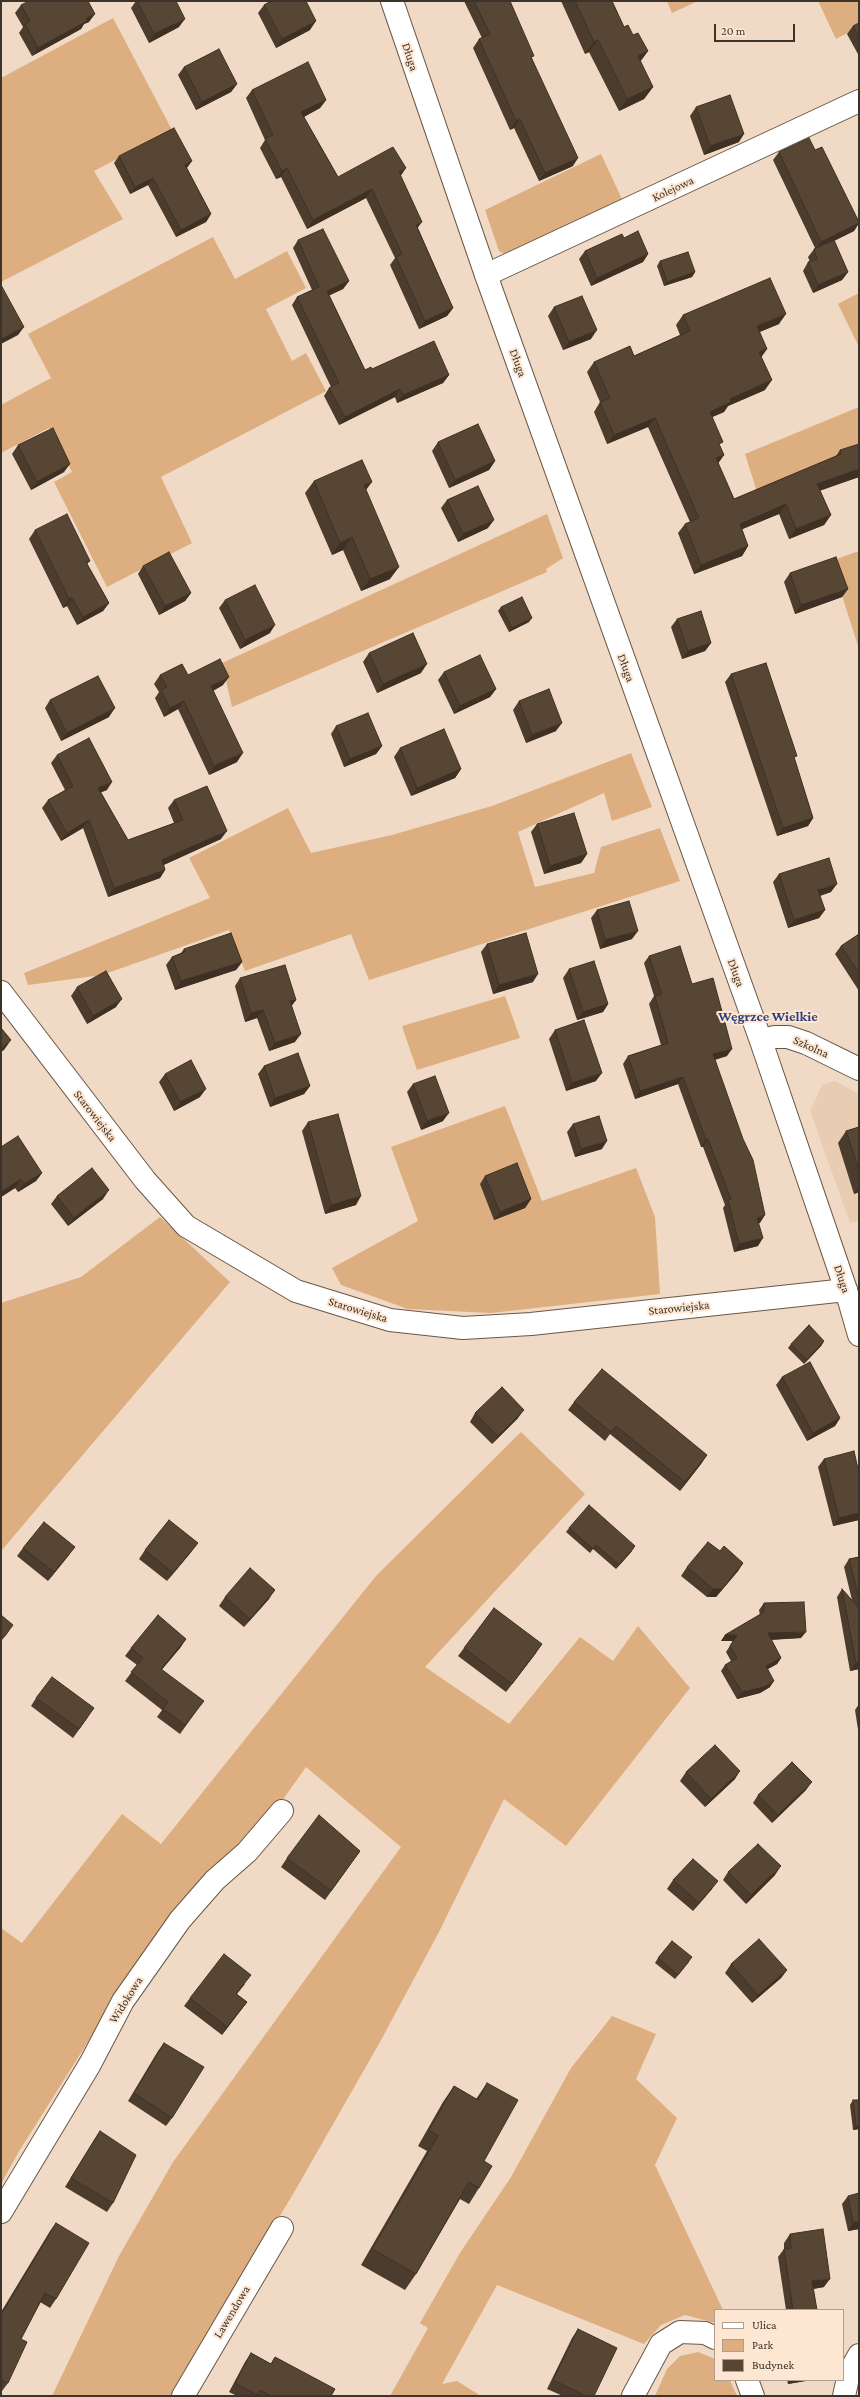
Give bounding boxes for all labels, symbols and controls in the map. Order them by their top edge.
scale bar [716,16,797,42]
text: 20 m [721,24,745,38]
street label: Długa [399,41,421,73]
street label: Kolejowa [650,173,696,205]
street label: Długa [506,347,530,379]
street label: Długa [614,652,638,684]
street label: Długa [724,957,748,989]
district label: Węgrzce Wielkie [718,1009,818,1025]
street label: Szkolna [791,1033,831,1061]
street label: Starowiejska [70,1087,120,1145]
street label: Długa [831,1263,853,1295]
street label: Starowiejska [327,1294,389,1326]
street label: Starowiejska [648,1298,710,1318]
street label: Widokowa [106,1974,146,2026]
street label: Lawendowa [211,2283,253,2341]
legend [714,2309,844,2381]
text: Ulica [752,2318,777,2332]
text: Park [752,2338,773,2352]
text: Budynek [752,2358,794,2372]

